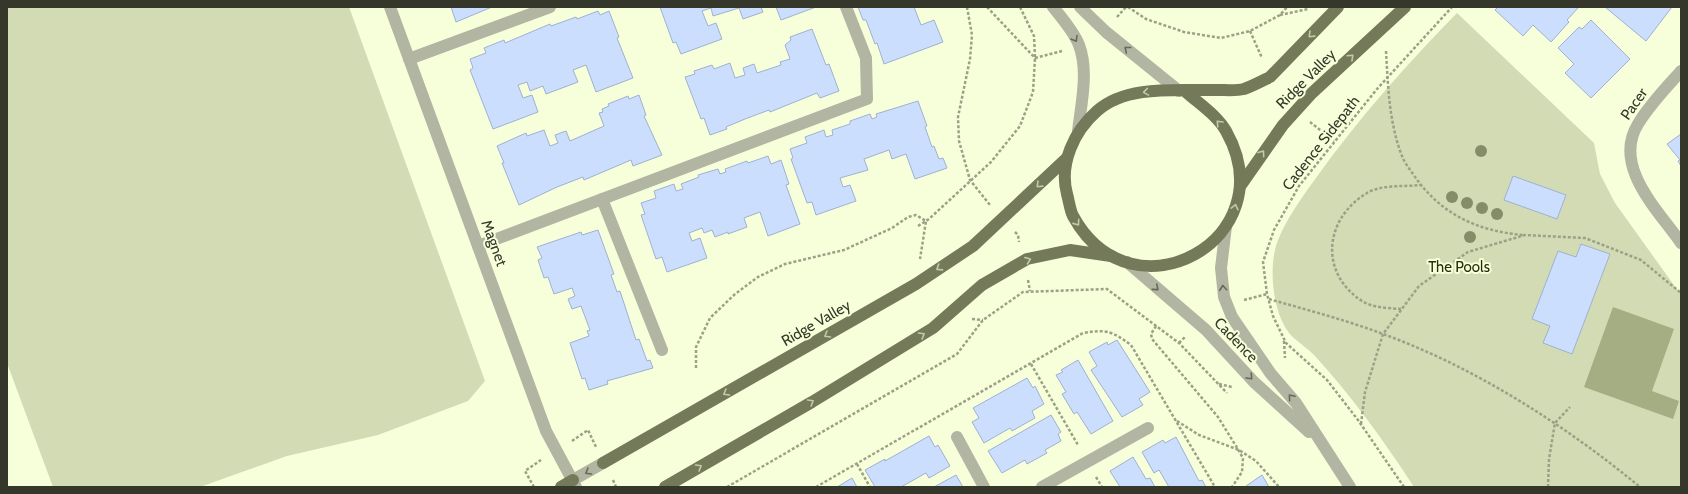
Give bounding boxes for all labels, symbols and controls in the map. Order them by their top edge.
one-way arrow [1308,30,1316,37]
one-way arrow [1071,35,1078,42]
street label: Ridge Valley [1272,45,1340,113]
one-way arrow [1124,46,1131,53]
one-way arrow [1346,55,1353,62]
street label: Pacer [1617,84,1651,123]
one-way arrow [1143,87,1149,96]
street label: Cadence Sidepath [1278,92,1364,194]
one-way arrow [1217,120,1224,128]
one-way arrow [1258,150,1265,157]
one-way arrow [1036,180,1044,188]
one-way arrow [1230,204,1239,211]
street label: Magnet [477,217,511,269]
one-way arrow [1072,218,1079,225]
one-way arrow [1024,257,1031,265]
park label: The Pools [1428,258,1490,276]
one-way arrow [936,264,943,271]
one-way arrow [1152,283,1159,290]
one-way arrow [1219,285,1228,291]
street label: Ridge Valley [778,296,854,350]
street label: Cadence [1210,314,1262,366]
one-way arrow [824,330,831,337]
one-way arrow [918,332,925,339]
one-way arrow [1245,372,1253,380]
one-way arrow [722,388,730,395]
one-way arrow [1289,394,1296,402]
one-way arrow [807,400,814,407]
one-way arrow [695,465,702,472]
one-way arrow [585,467,592,474]

